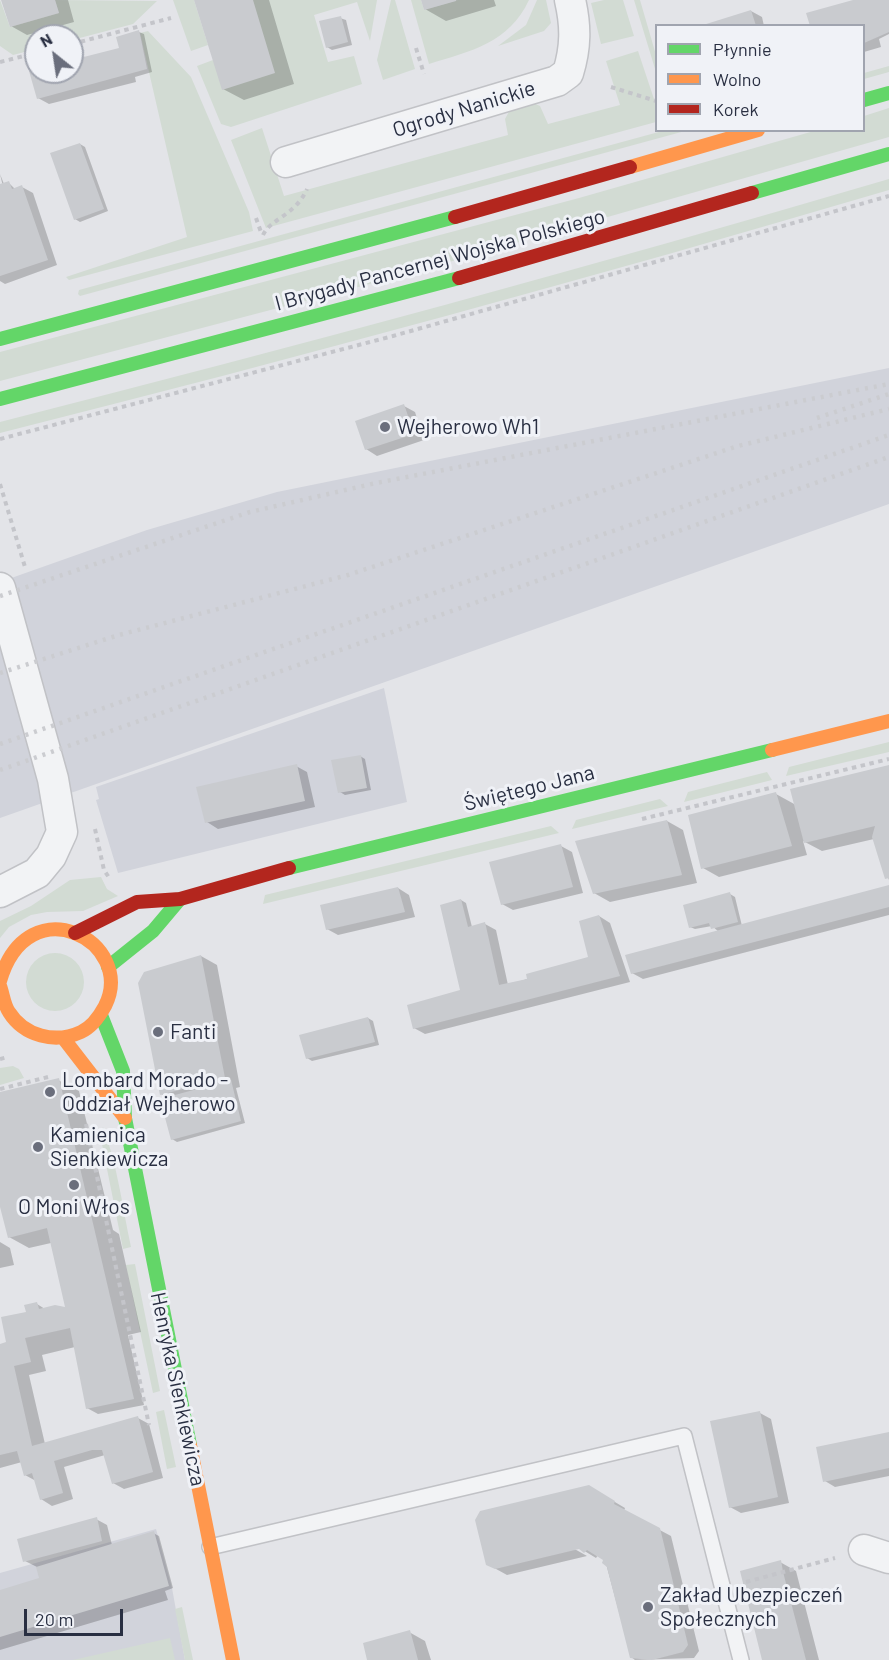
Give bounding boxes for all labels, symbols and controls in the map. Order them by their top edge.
north arrow [24,24,84,84]
legend [655,24,865,132]
text: N [36,29,55,51]
text: Płynnie [713,38,772,60]
text: Wolno [713,68,761,90]
street label: Ogrody Nanickie [390,75,538,143]
text: Korek [713,98,759,120]
street label: I Brygady Pancernej Wojska Polskiego [272,204,608,316]
place label: Wejherowo Wh1 [397,414,539,440]
marker: Wejherowo Wh1 [378,420,392,434]
street label: Świętego Jana [461,760,597,816]
place label: Fanti [170,1019,216,1045]
marker: Fanti [151,1025,165,1039]
place label: Lombard Morado - Oddział Wejherowo [62,1067,236,1117]
marker: Lombard Morado - Oddział Wejherowo [43,1085,57,1099]
place label: Kamienica Sienkiewicza [50,1122,168,1172]
marker: Kamienica Sienkiewicza [31,1140,45,1154]
marker: O Moni Włos [67,1178,81,1192]
place label: O Moni Włos [18,1194,130,1220]
street label: Henryka Sienkiewicza [145,1290,211,1488]
place label: Zakład Ubezpieczeń Społecznych [660,1582,843,1632]
scale bar [27,1597,126,1635]
marker: Zakład Ubezpieczeń Społecznych [641,1600,655,1614]
text: 20 m [35,1608,73,1630]

